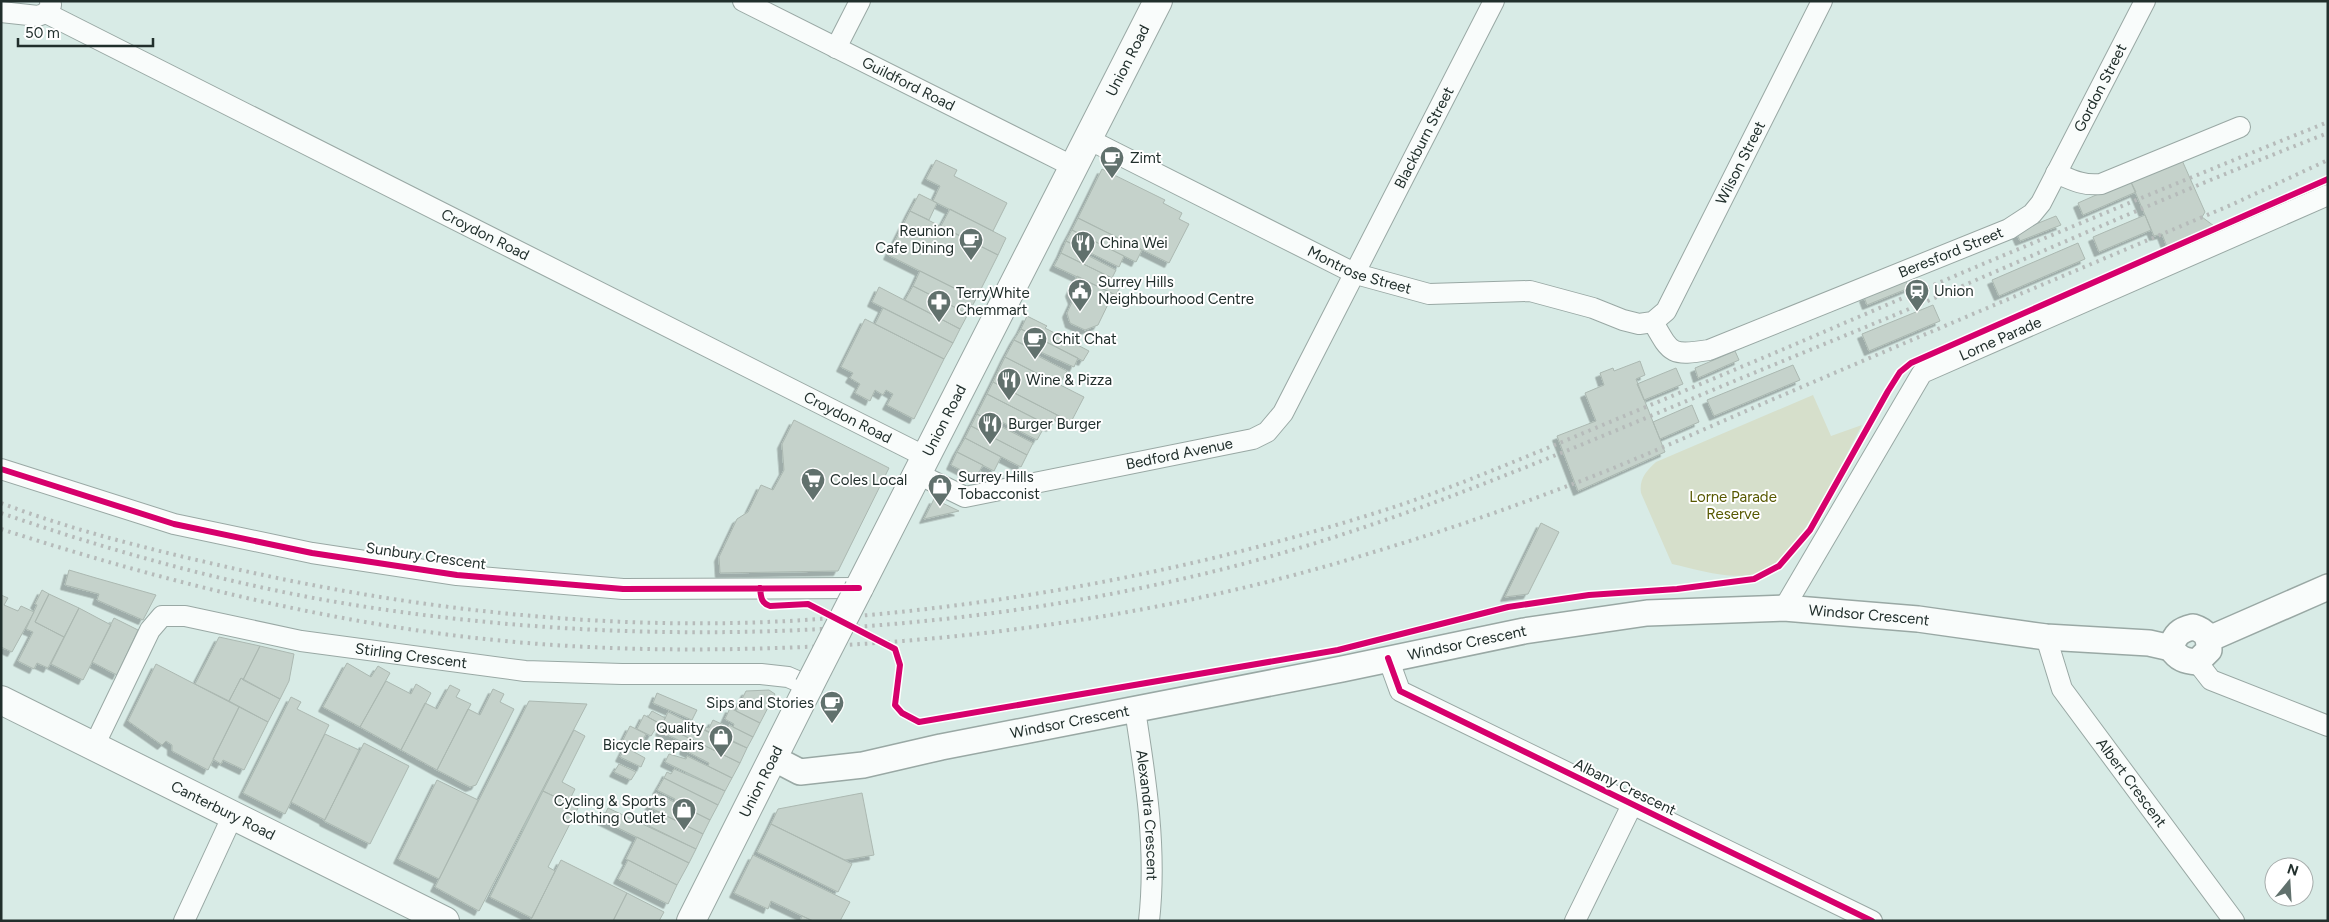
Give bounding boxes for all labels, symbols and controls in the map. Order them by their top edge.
scale bar [18,15,152,47]
street label: Union Road [1102,22,1153,99]
text: 50 m [25,24,60,42]
street label: Gordon Street [2070,40,2131,135]
street label: Guildford Road [859,53,958,115]
street label: Blackburn Street [1391,83,1458,192]
street label: Wilson Street [1712,118,1769,207]
cafe icon: Zimt [1099,145,1125,179]
place label: Zimt [1130,149,1162,167]
street label: Croydon Road [438,205,532,264]
place label: Reunion Cafe Dining [875,222,954,257]
street label: Beresford Street [1896,223,2006,282]
cafe icon: Reunion Cafe Dining [958,227,984,261]
restaurant icon: China Wei [1070,230,1096,264]
place label: China Wei [1100,234,1168,252]
street label: Montrose Street [1304,242,1414,298]
place label: Surrey Hills Neighbourhood Centre [1098,273,1254,308]
public building icon: Surrey Hills Neighbourhood Centre [1067,278,1093,312]
station icon: Union [1904,278,1930,312]
place label: Union [1934,282,1974,300]
place label: TerryWhite Chemmart [956,284,1030,319]
pharmacy icon: TerryWhite Chemmart [926,289,952,323]
street label: Lorne Parade [1956,313,2044,365]
cafe icon: Chit Chat [1022,326,1048,360]
place label: Chit Chat [1052,330,1117,348]
restaurant icon: Wine & Pizza [996,367,1022,401]
place label: Wine & Pizza [1026,371,1112,389]
street label: Union Road [919,382,970,459]
street label: Croydon Road [801,388,895,447]
restaurant icon: Burger Burger [977,411,1003,445]
place label: Burger Burger [1008,415,1101,433]
street label: Bedford Avenue [1124,434,1234,473]
supermarket icon: Coles Local [800,467,826,501]
place label: Surrey Hills Tobacconist [958,468,1040,503]
place label: Coles Local [830,471,907,489]
shop icon: Surrey Hills Tobacconist [927,473,953,507]
park label: Lorne Parade Reserve [1689,488,1777,523]
street label: Sunbury Crescent [365,539,488,573]
street label: Windsor Crescent [1808,601,1931,630]
street label: Windsor Crescent [1406,622,1528,664]
street label: Stirling Crescent [354,639,468,672]
cafe icon: Sips and Stories [819,690,845,724]
place label: Sips and Stories [706,694,814,712]
street label: Windsor Crescent [1009,702,1131,742]
place label: Quality Bicycle Repairs [603,719,704,754]
shop icon: Quality Bicycle Repairs [708,724,734,758]
street label: Albert Crescent [2093,735,2171,831]
street label: Union Road [736,743,787,820]
street label: Alexandra Crescent [1132,749,1161,881]
street label: Albany Crescent [1571,755,1679,820]
street label: Canterbury Road [168,777,278,844]
place label: Cycling & Sports Clothing Outlet [554,792,666,827]
shop icon: Cycling & Sports Clothing Outlet [671,797,697,831]
north arrow [2264,857,2314,907]
text: N [2285,860,2301,880]

